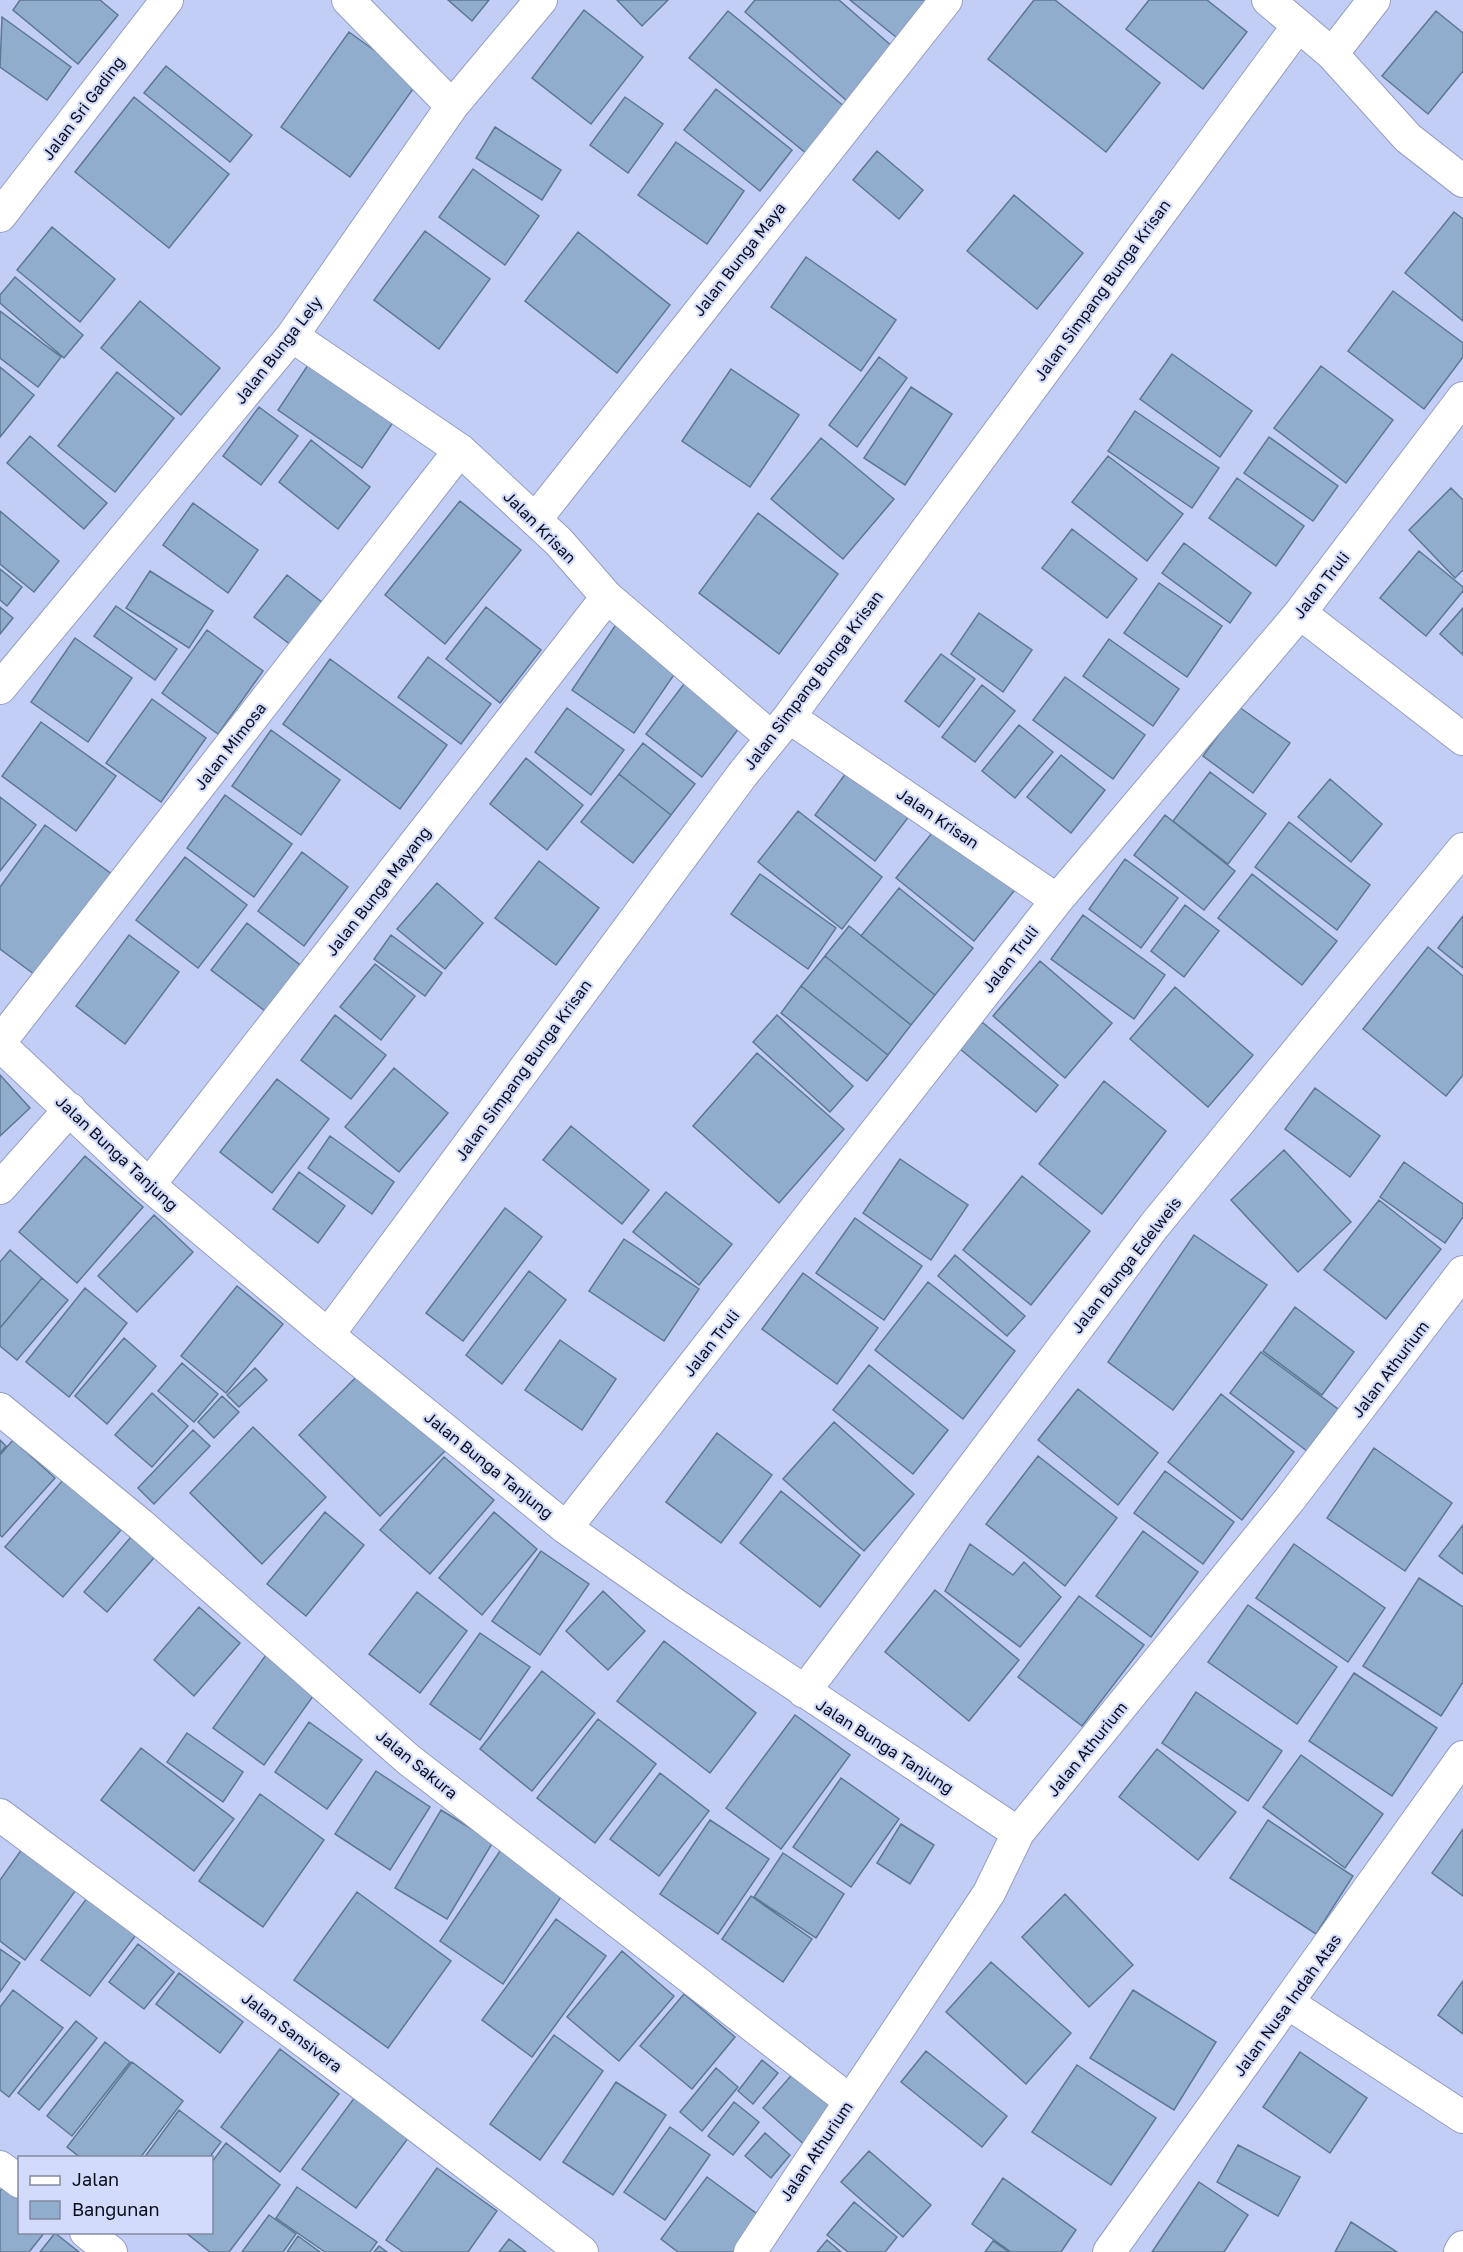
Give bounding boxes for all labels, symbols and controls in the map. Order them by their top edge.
street label: Jalan Sri Gading [37,52,129,164]
street label: Jalan Simpang Bunga Krisan [1029,195,1175,385]
street label: Jalan Bunga Maya [688,198,790,320]
street label: Jalan Bunga Lely [230,292,326,408]
street label: Jalan Krisan [499,486,581,568]
street label: Jalan Truli [1289,547,1353,623]
street label: Jalan Simpang Bunga Krisan [739,586,887,774]
street label: Jalan Mimosa [190,698,270,794]
street label: Jalan Krisan [893,783,983,853]
street label: Jalan Bunga Mayang [321,822,435,960]
street label: Jalan Truli [978,921,1042,997]
street label: Jalan Simpang Bunga Krisan [450,975,596,1165]
street label: Jalan Bunga Tanjung [52,1091,182,1215]
street label: Jalan Bunga Edelweis [1067,1193,1185,1337]
street label: Jalan Truli [679,1305,743,1381]
street label: Jalan Athurium [1347,1317,1433,1421]
street label: Jalan Bunga Tanjung [421,1407,557,1523]
street label: Jalan Bunga Tanjung [812,1694,958,1798]
street label: Jalan Athurium [1043,1698,1131,1800]
street label: Jalan Sakura [372,1725,462,1803]
street label: Jalan Nusa Indah Atas [1229,1930,1345,2080]
street label: Jalan Sansivera [238,1988,346,2076]
street label: Jalan Athurium [775,2097,857,2205]
legend [18,2156,213,2234]
text: Jalan [72,2168,119,2190]
text: Bangunan [72,2198,160,2220]

